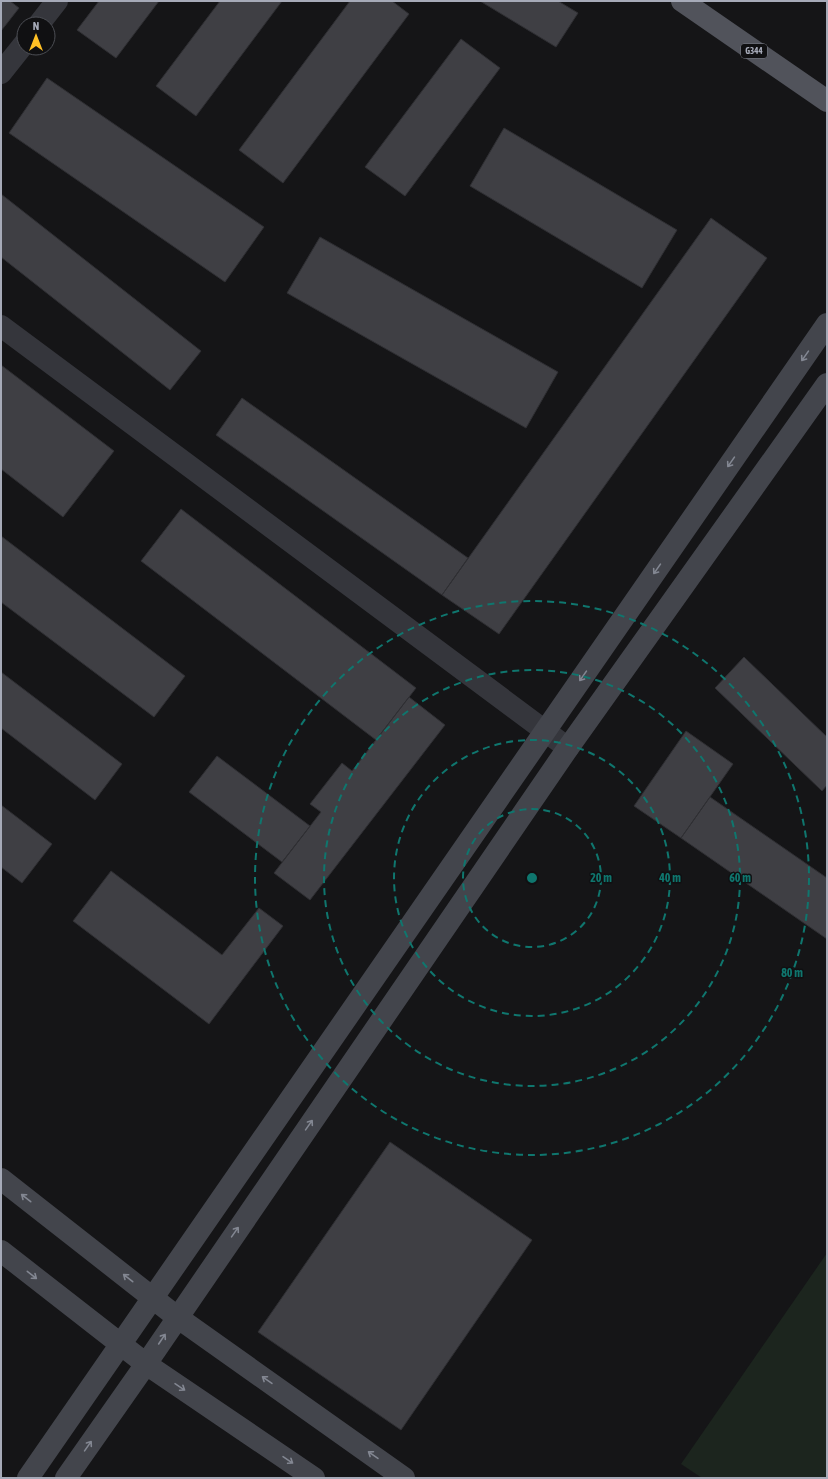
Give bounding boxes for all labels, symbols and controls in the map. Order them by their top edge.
north arrow [16,16,56,56]
text: N [33,20,39,32]
road number: G344 [741,44,767,58]
one-way arrow [801,350,809,361]
one-way arrow [727,457,735,468]
one-way arrow [653,564,661,575]
one-way arrow [579,671,587,682]
centre of rings [525,871,539,885]
text: 20 m [590,871,612,885]
text: 40 m [658,871,681,885]
text: 60 m [729,871,751,885]
text: 80 m [781,966,803,980]
one-way arrow [305,1120,313,1131]
one-way arrow [20,1194,31,1203]
one-way arrow [231,1227,239,1238]
one-way arrow [26,1271,37,1279]
one-way arrow [122,1274,133,1283]
one-way arrow [158,1334,166,1345]
one-way arrow [261,1376,272,1384]
one-way arrow [174,1383,185,1391]
one-way arrow [84,1441,92,1452]
one-way arrow [367,1451,378,1459]
one-way arrow [282,1456,293,1464]

